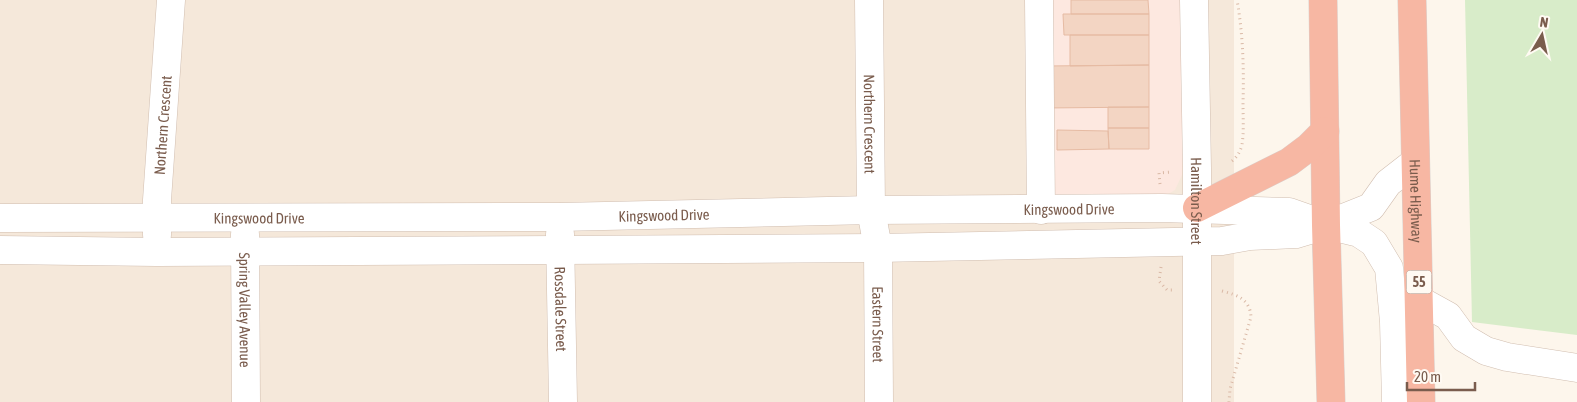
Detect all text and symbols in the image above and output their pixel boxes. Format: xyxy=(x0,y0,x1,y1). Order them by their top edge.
north arrow xyxy=(1517,10,1567,60)
text: N xyxy=(1539,14,1549,31)
street label: Northern Crescent xyxy=(861,74,879,174)
street label: Northern Crescent xyxy=(150,75,174,176)
street label: Hamilton Street xyxy=(1188,157,1206,245)
street label: Hume Highway xyxy=(1407,159,1426,243)
street label: Kingswood Drive xyxy=(1023,200,1115,217)
street label: Kingswood Drive xyxy=(618,205,710,224)
street label: Kingswood Drive xyxy=(213,209,305,226)
street label: Spring Valley Avenue xyxy=(237,252,254,368)
street label: Rossdale Street xyxy=(552,266,571,352)
road number: 55 xyxy=(1406,270,1432,294)
street label: Eastern Street xyxy=(870,286,887,363)
scale bar xyxy=(1407,360,1474,392)
text: 20 m xyxy=(1414,368,1441,385)

